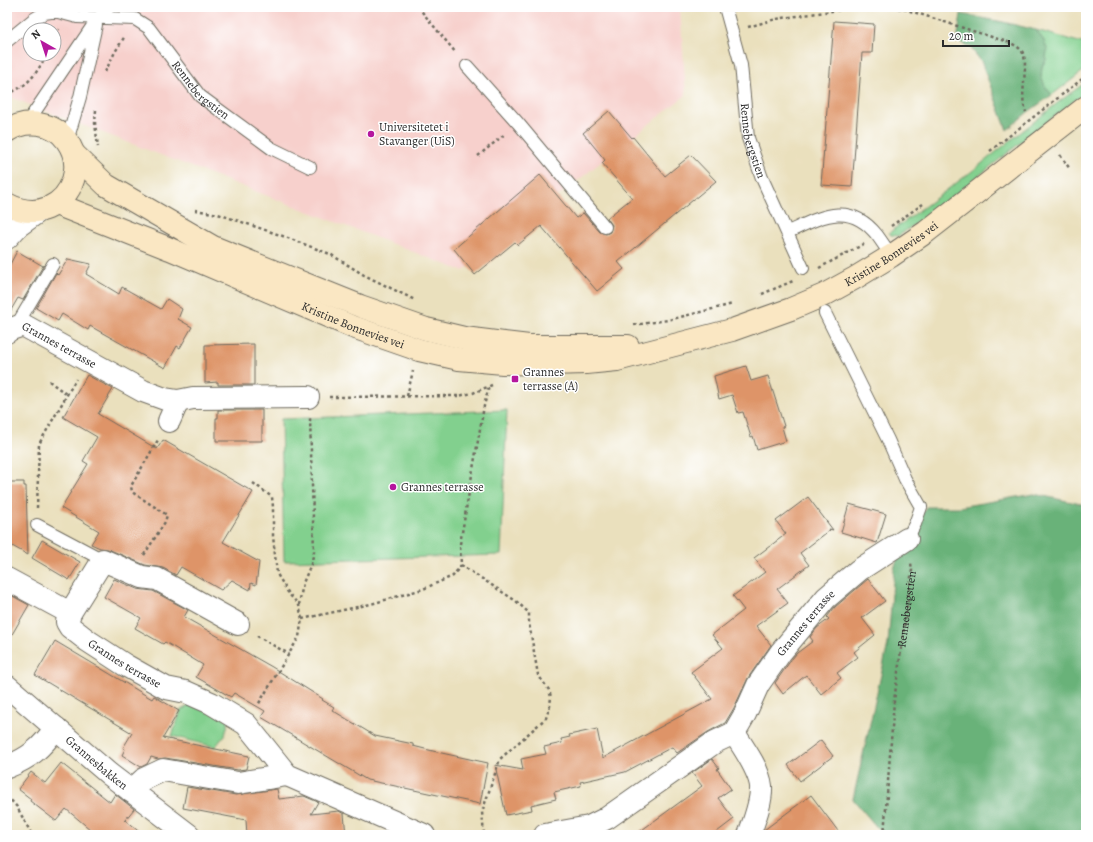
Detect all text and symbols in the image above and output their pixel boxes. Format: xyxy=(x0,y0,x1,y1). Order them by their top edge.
north arrow xyxy=(22,22,62,62)
scale bar xyxy=(943,22,1009,48)
text: N xyxy=(28,26,44,43)
text: 20 m xyxy=(949,28,973,44)
street label: Rennebergstien xyxy=(168,57,233,123)
street label: Rennebergstien xyxy=(737,102,770,181)
place label: Universitetet i Stavanger (UiS) xyxy=(379,119,455,149)
marker: Universitetet i Stavanger (UiS) xyxy=(366,129,376,139)
street label: Kristine Bonnevies vei xyxy=(842,217,942,290)
street label: Kristine Bonnevies vei xyxy=(299,298,407,352)
street label: Grannes terrasse xyxy=(19,318,99,372)
place label: Grannes terrasse (A) xyxy=(523,364,578,394)
marker: Grannes terrasse (A) xyxy=(510,374,520,384)
place label: Grannes terrasse xyxy=(401,479,484,495)
marker: Grannes terrasse xyxy=(388,482,398,492)
street label: Rennebergstien xyxy=(893,569,920,649)
street label: Grannes terrasse xyxy=(773,586,838,660)
street label: Grannes terrasse xyxy=(85,635,164,692)
street label: Grannesbakken xyxy=(62,732,131,794)

